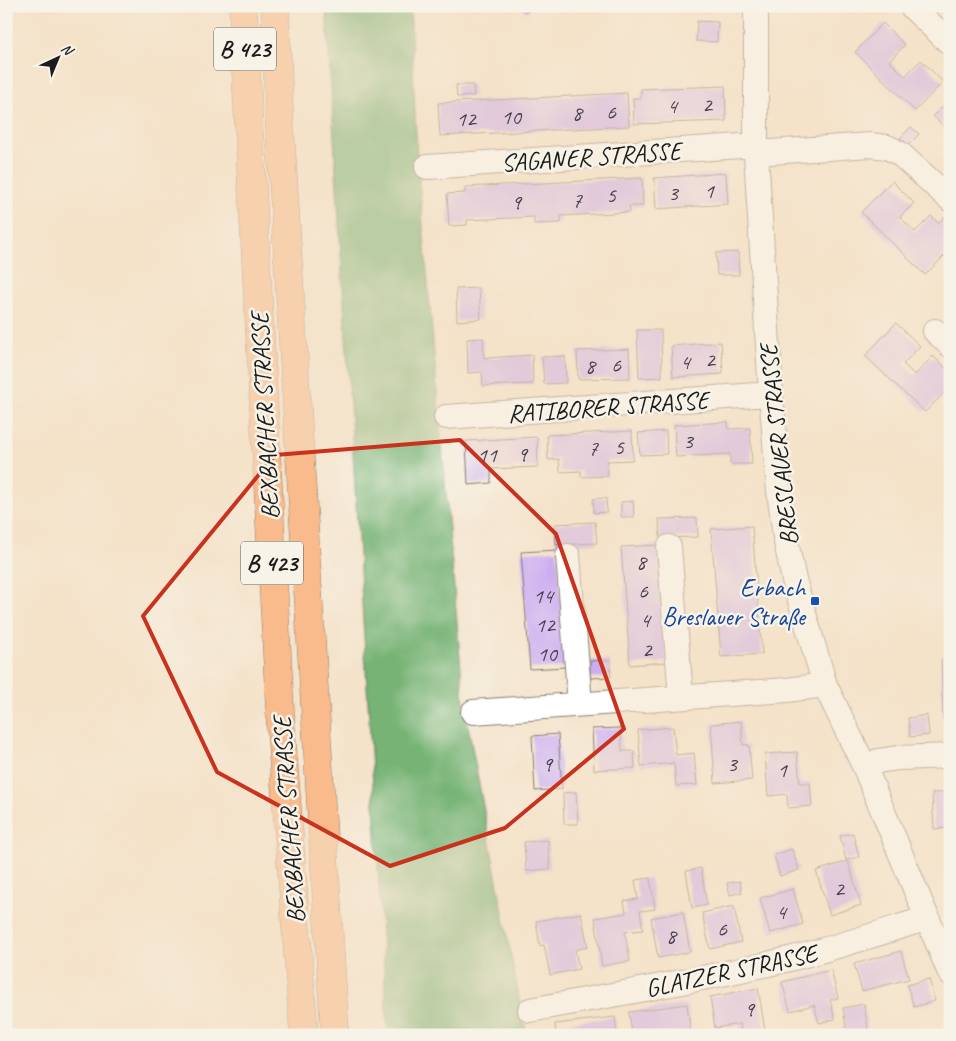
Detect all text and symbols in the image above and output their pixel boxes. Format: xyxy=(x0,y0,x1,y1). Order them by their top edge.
road number: B 423 xyxy=(214,28,276,70)
north arrow xyxy=(32,32,82,82)
text: N xyxy=(58,40,77,60)
house number: 2 xyxy=(702,91,714,119)
house number: 4 xyxy=(667,92,679,120)
house number: 6 xyxy=(606,98,617,126)
house number: 8 xyxy=(572,99,584,127)
house number: 10 xyxy=(501,103,523,131)
house number: 12 xyxy=(456,105,478,133)
street label: SAGANER STRASSE xyxy=(500,135,685,179)
house number: 1 xyxy=(704,177,715,205)
house number: 3 xyxy=(668,179,680,207)
house number: 5 xyxy=(606,181,617,209)
house number: 7 xyxy=(572,186,583,214)
house number: 9 xyxy=(511,188,523,216)
street label: BEXBACHER STRASSE xyxy=(243,308,286,520)
street label: BRESLAUER STRASSE xyxy=(752,340,805,547)
house number: 2 xyxy=(705,346,717,374)
house number: 4 xyxy=(680,348,692,376)
house number: 6 xyxy=(611,351,622,379)
house number: 8 xyxy=(585,352,597,380)
street label: RATIBORER STRASSE xyxy=(507,384,713,430)
house number: 3 xyxy=(683,427,695,455)
house number: 5 xyxy=(614,433,625,461)
house number: 7 xyxy=(588,434,599,462)
house number: 9 xyxy=(517,440,529,468)
house number: 11 xyxy=(477,441,498,469)
road number: B 423 xyxy=(241,542,303,584)
house number: 8 xyxy=(636,548,648,576)
place label: Erbach Breslauer Straße xyxy=(662,572,807,633)
house number: 6 xyxy=(638,577,649,605)
house number: 14 xyxy=(533,582,555,610)
marker: Erbach Breslauer Straße xyxy=(809,595,821,607)
house number: 4 xyxy=(640,606,652,634)
house number: 12 xyxy=(535,611,557,639)
house number: 2 xyxy=(642,636,654,664)
house number: 10 xyxy=(537,640,559,668)
street label: BEXBACHER STRASSE xyxy=(266,712,312,924)
house number: 9 xyxy=(542,750,554,778)
house number: 3 xyxy=(727,750,739,778)
house number: 1 xyxy=(777,756,788,784)
house number: 2 xyxy=(834,875,846,903)
house number: 4 xyxy=(776,898,788,926)
house number: 6 xyxy=(717,915,728,943)
house number: 8 xyxy=(666,922,678,950)
street label: GLATZER STRASSE xyxy=(643,937,823,1005)
house number: 9 xyxy=(744,995,756,1023)

